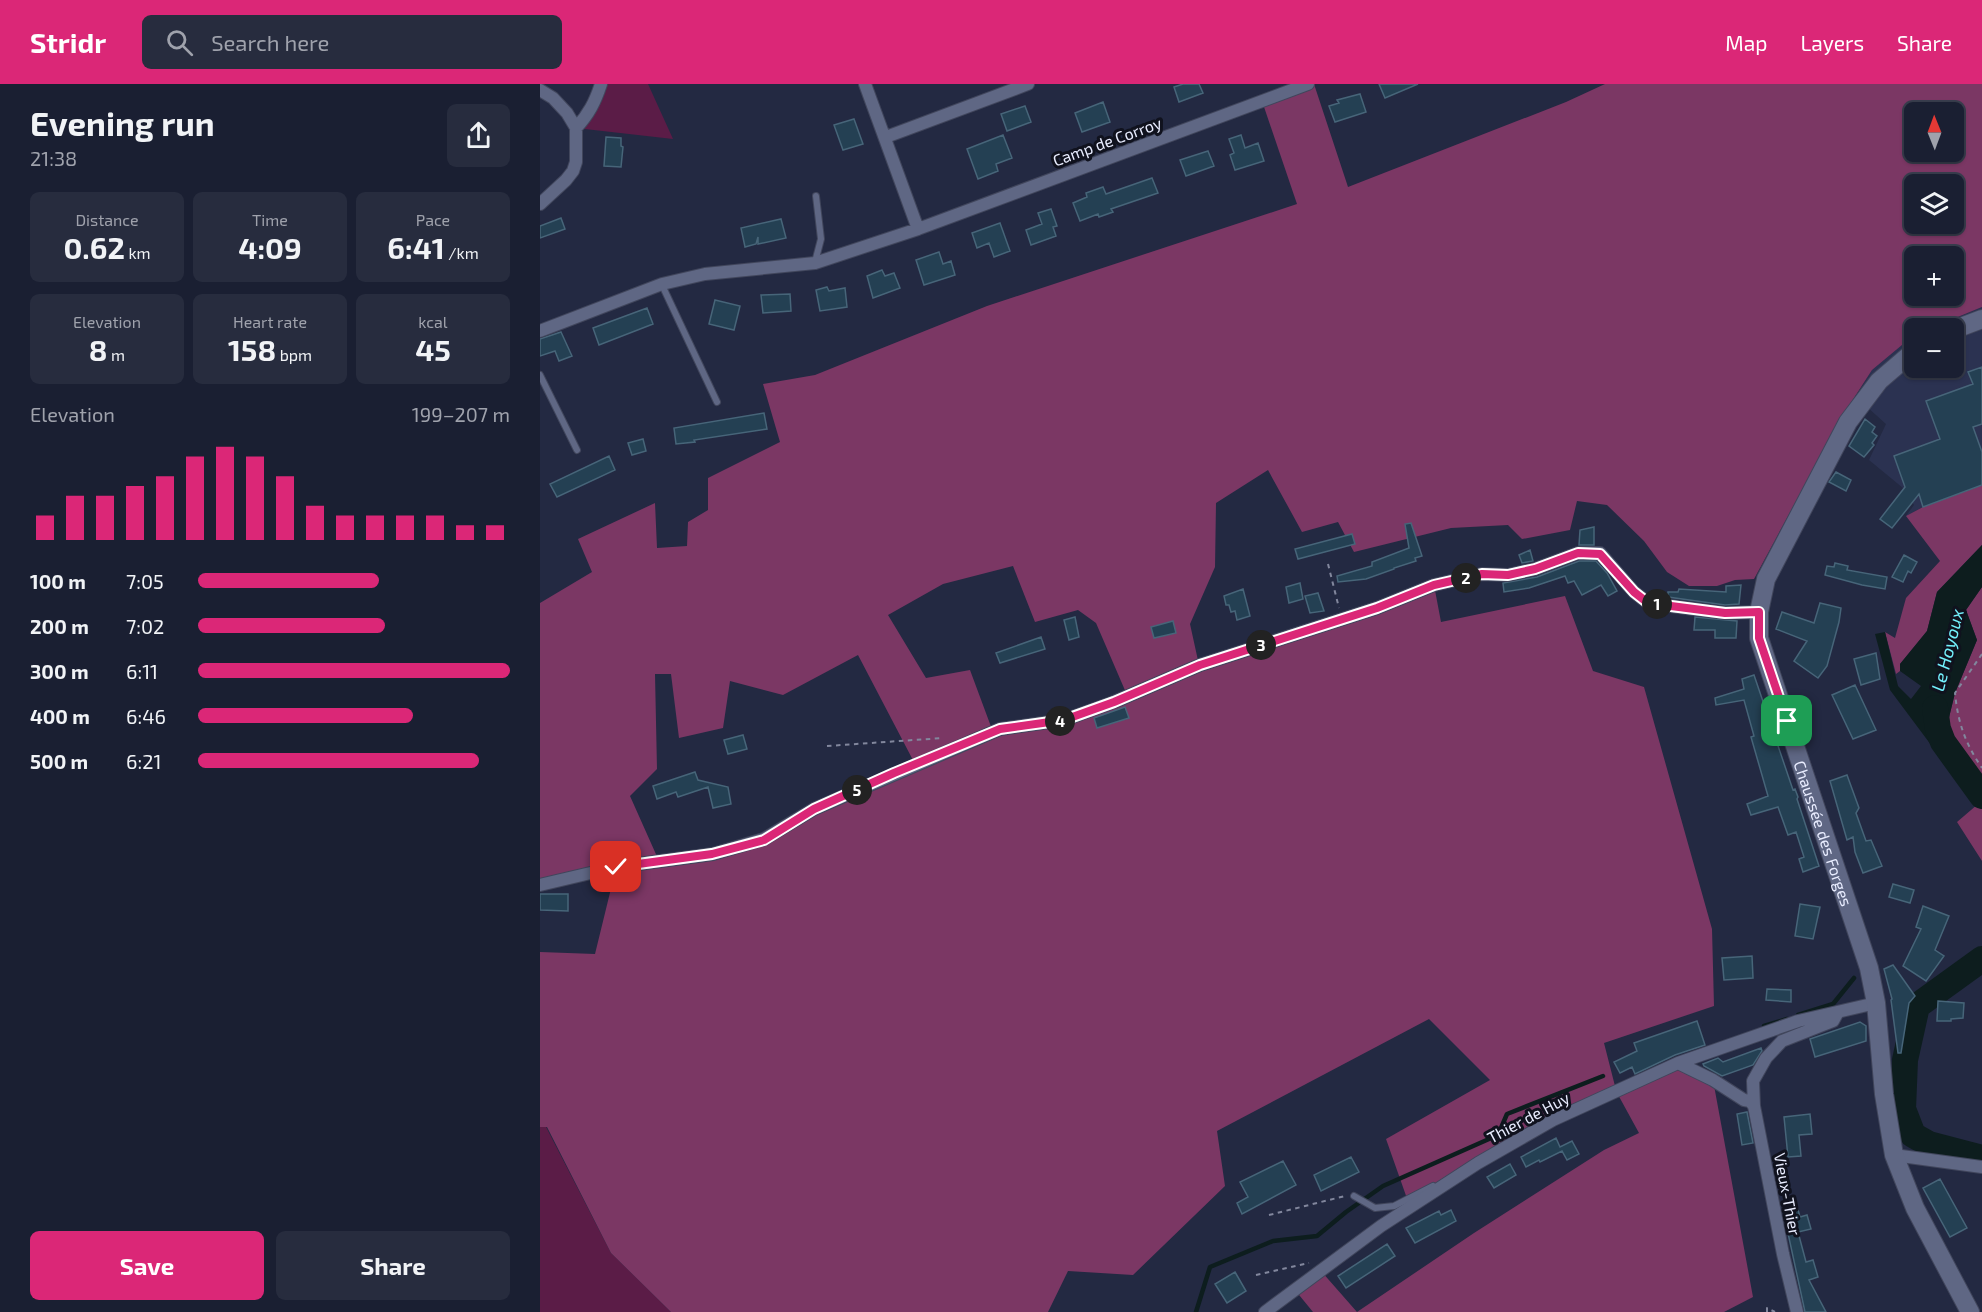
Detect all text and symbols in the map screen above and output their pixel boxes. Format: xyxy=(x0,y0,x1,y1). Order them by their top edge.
search box xyxy=(142,15,562,69)
text: Stridr xyxy=(30,25,106,59)
icon: search xyxy=(163,26,196,59)
text: Search here xyxy=(211,29,329,55)
text: Map xyxy=(1725,30,1767,55)
text: Layers xyxy=(1800,30,1864,55)
text: Share xyxy=(1897,30,1952,55)
north arrow xyxy=(1904,102,1964,162)
map controls xyxy=(1904,102,1964,378)
text: Evening run xyxy=(30,103,215,143)
button: share xyxy=(447,104,510,167)
street label: Camp de Corroy xyxy=(1050,112,1164,169)
text: 21:38 xyxy=(30,146,77,170)
button: layers xyxy=(1904,174,1964,234)
text: Distance xyxy=(75,210,139,229)
text: Time xyxy=(252,210,288,229)
text: Pace xyxy=(416,210,450,229)
text: 0.62 xyxy=(63,229,125,265)
text: 4:09 xyxy=(238,229,302,265)
text: 6:41 xyxy=(387,229,445,265)
text: km xyxy=(125,243,151,262)
text: /km xyxy=(445,243,479,262)
button: + xyxy=(1904,246,1964,306)
text: Elevation xyxy=(73,312,141,331)
text: Heart rate xyxy=(233,312,307,331)
text: kcal xyxy=(418,312,448,331)
button: − xyxy=(1904,318,1964,378)
text: 8 xyxy=(89,331,108,367)
text: 158 xyxy=(228,331,276,367)
text: 45 xyxy=(415,331,451,367)
text: m xyxy=(108,345,125,364)
text: bpm xyxy=(276,345,312,364)
text: Elevation xyxy=(30,402,115,426)
text: 199–207 m xyxy=(412,402,510,426)
pin: 2 xyxy=(1451,563,1481,593)
text: 2 xyxy=(1461,568,1471,587)
text: 100 m xyxy=(30,569,86,593)
text: 7:05 xyxy=(126,569,164,593)
pin: 1 xyxy=(1642,589,1672,619)
text: 1 xyxy=(1654,594,1660,613)
water label: Le Hoyoux xyxy=(1926,606,1968,694)
text: 200 m xyxy=(30,614,89,638)
text: 7:02 xyxy=(126,614,164,638)
pin: 3 xyxy=(1246,630,1276,660)
text: 3 xyxy=(1256,635,1266,654)
text: 300 m xyxy=(30,659,89,683)
text: 6:11 xyxy=(126,659,158,683)
pin xyxy=(1761,695,1812,746)
text: 400 m xyxy=(30,704,90,728)
text: 6:46 xyxy=(126,704,166,728)
icon: arrive xyxy=(1770,704,1803,737)
pin: 4 xyxy=(1045,706,1075,736)
text: 4 xyxy=(1055,711,1065,730)
text: 500 m xyxy=(30,749,88,773)
text: 6:21 xyxy=(126,749,161,773)
street label: Chaussée des Forges xyxy=(1791,758,1857,908)
pin: 5 xyxy=(842,775,872,805)
text: 5 xyxy=(853,780,861,799)
pin xyxy=(590,841,641,892)
icon: check xyxy=(599,850,632,883)
street label: Thier de Huy xyxy=(1484,1087,1573,1147)
street label: Vieux-Thier xyxy=(1771,1151,1805,1237)
button: Save xyxy=(30,1231,264,1300)
button: Share xyxy=(276,1231,510,1300)

